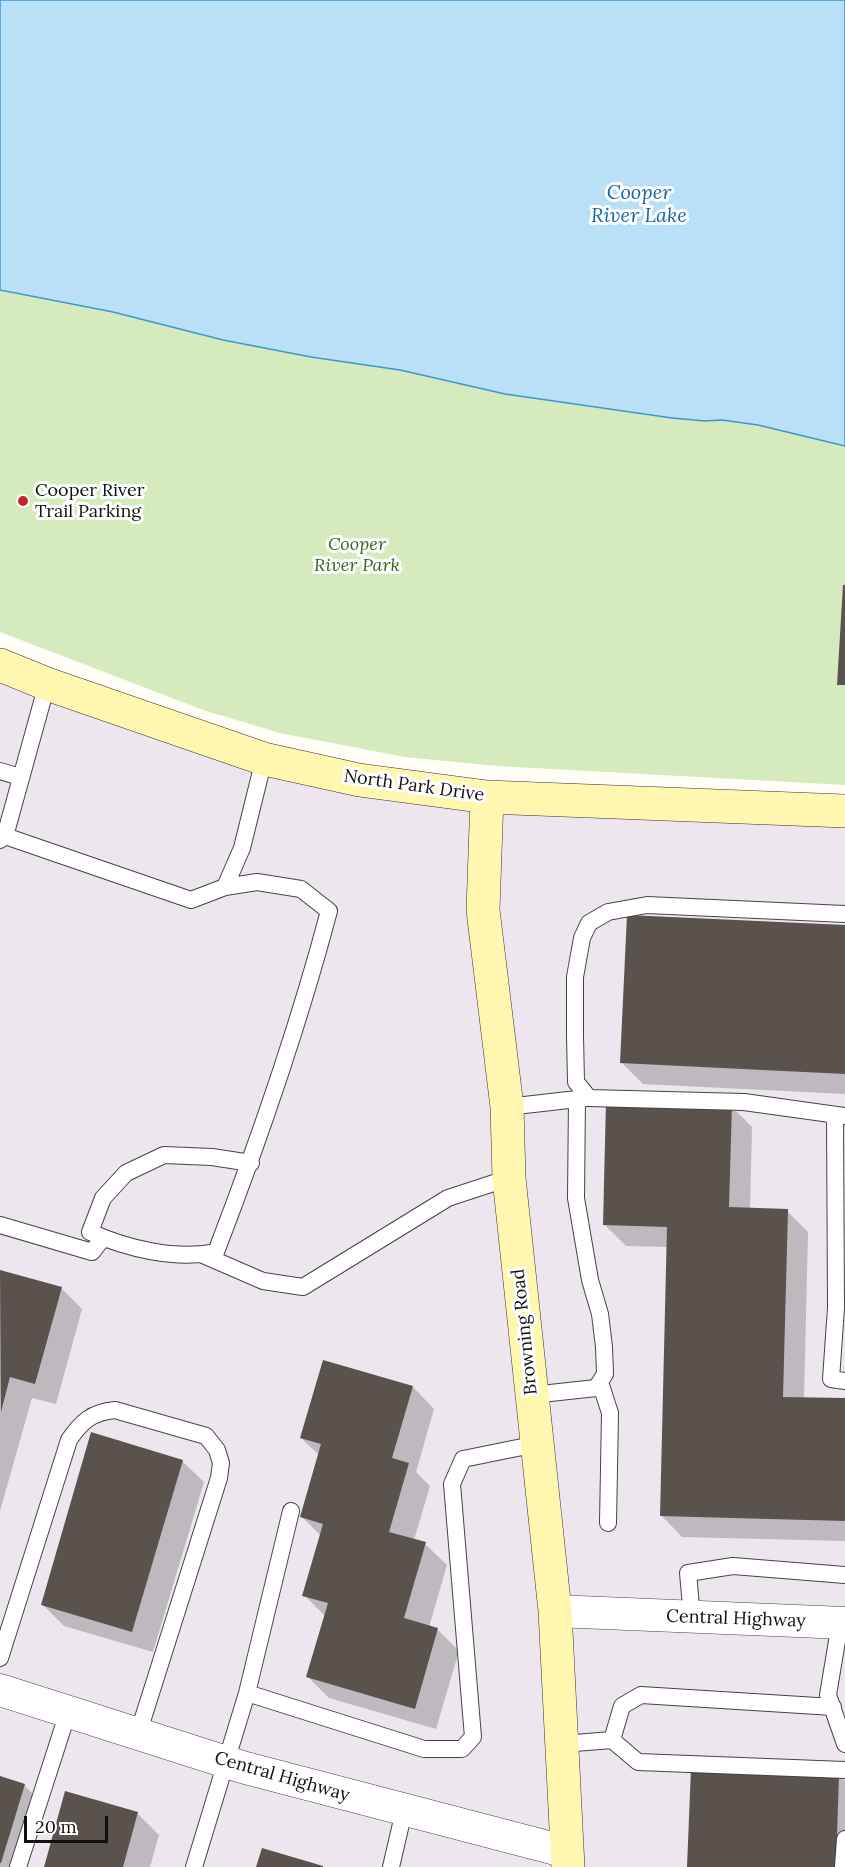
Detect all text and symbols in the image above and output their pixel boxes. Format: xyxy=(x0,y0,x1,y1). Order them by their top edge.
water label: Cooper River Lake xyxy=(591,181,687,228)
place label: Cooper River Trail Parking xyxy=(35,480,145,522)
marker: Cooper River Trail Parking xyxy=(16,494,30,508)
park label: Cooper River Park xyxy=(314,534,400,576)
street label: North Park Drive xyxy=(342,765,486,807)
street label: Browning Road xyxy=(508,1268,542,1396)
street label: Central Highway xyxy=(666,1606,806,1632)
street label: Central Highway xyxy=(212,1747,352,1807)
scale bar xyxy=(27,1804,111,1842)
text: 20 m xyxy=(35,1815,77,1838)

